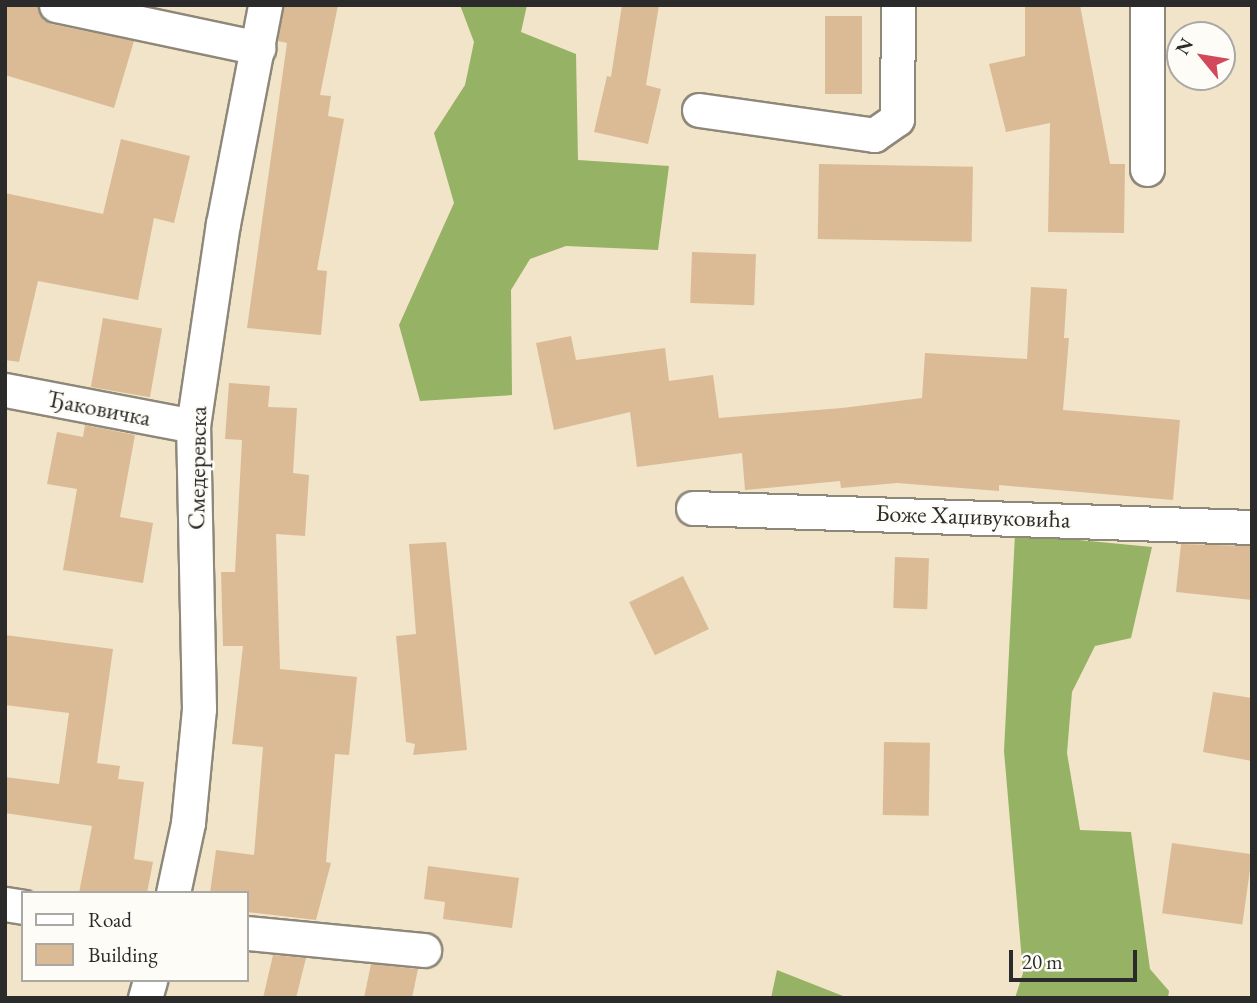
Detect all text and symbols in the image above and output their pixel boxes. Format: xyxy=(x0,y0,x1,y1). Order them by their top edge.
north arrow xyxy=(1166,21,1236,91)
text: N xyxy=(1169,33,1199,59)
street label: Ђаковичка xyxy=(45,384,153,432)
street label: Смедеревска xyxy=(182,406,212,530)
street label: Боже Хаџивуковића xyxy=(875,498,1071,534)
legend xyxy=(21,891,248,982)
text: Road xyxy=(88,906,132,933)
scale bar xyxy=(1012,936,1140,980)
text: Building xyxy=(88,941,158,968)
text: 20 m xyxy=(1022,948,1063,975)

